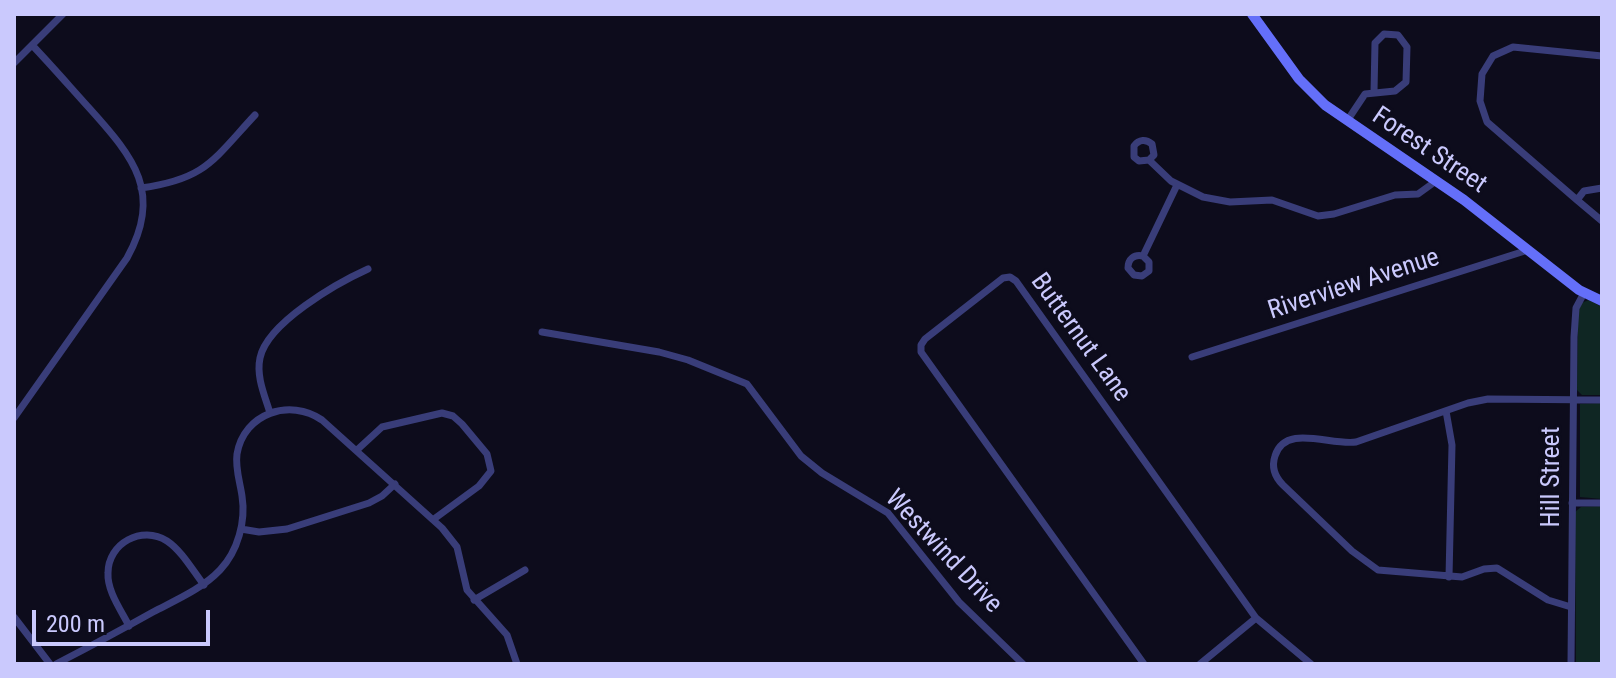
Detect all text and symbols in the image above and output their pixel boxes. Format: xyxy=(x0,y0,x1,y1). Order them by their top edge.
street label: Forest Street xyxy=(1366,101,1492,201)
street label: Riverview Avenue xyxy=(1265,243,1443,327)
street label: Butternut Lane xyxy=(1023,268,1137,408)
street label: Hill Street xyxy=(1536,427,1568,527)
street label: Westwind Drive xyxy=(878,484,1008,620)
scale bar xyxy=(36,594,214,644)
text: 200 m xyxy=(46,610,105,638)

